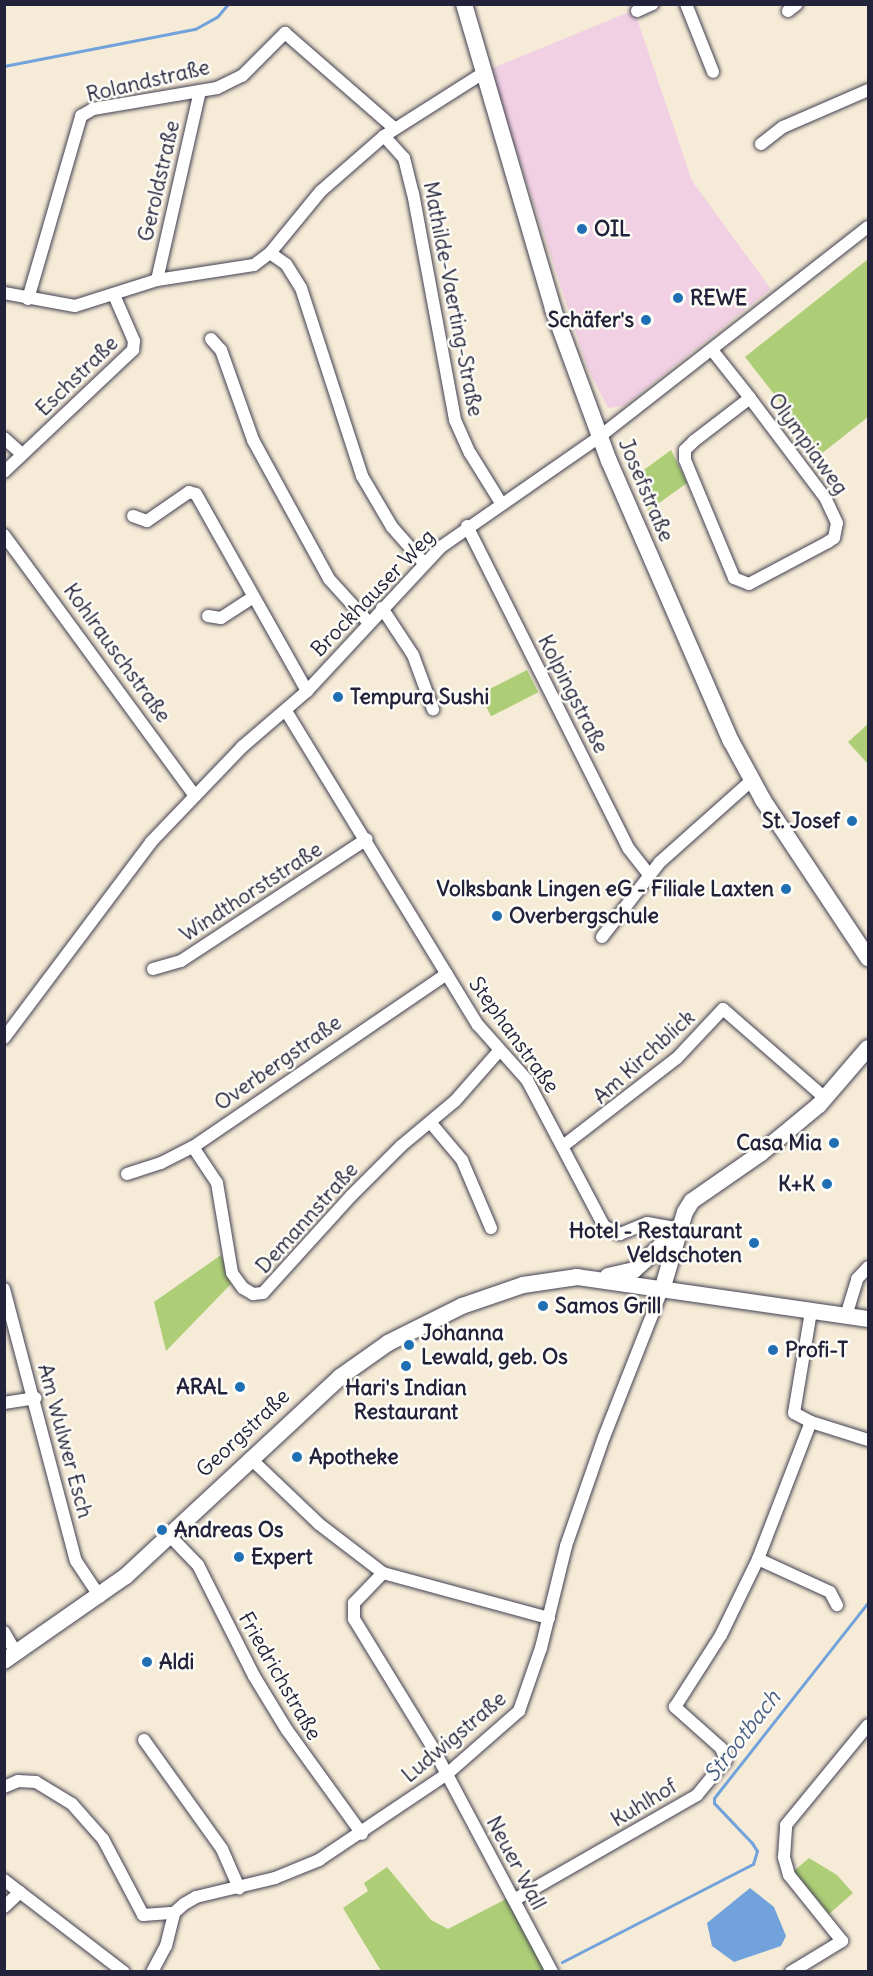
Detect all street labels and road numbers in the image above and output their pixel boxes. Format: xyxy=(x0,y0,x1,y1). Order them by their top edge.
street label: Rolandstraße xyxy=(84,55,212,107)
street label: Geroldstraße xyxy=(133,118,185,244)
street label: Mathilde-Vaerting-Straße xyxy=(418,179,488,419)
street label: Eschstraße xyxy=(31,331,123,421)
street label: Olympiaweg xyxy=(763,388,853,500)
street label: Josefstraße xyxy=(613,435,679,545)
street label: Brockhauser Weg xyxy=(306,524,440,662)
street label: Kohlrauschstraße xyxy=(58,578,176,728)
street label: Kolpingstraße xyxy=(532,631,614,757)
street label: Windthorststraße xyxy=(175,837,327,947)
street label: Stephanstraße xyxy=(463,972,565,1098)
street label: Am Kirchblick xyxy=(588,1005,700,1109)
street label: Overbergstraße xyxy=(210,1010,346,1116)
street label: Demannstraße xyxy=(251,1157,363,1279)
street label: Am Wulwer Esch xyxy=(32,1361,98,1521)
street label: Georgstraße xyxy=(191,1384,295,1482)
street label: Friedrichstraße xyxy=(233,1607,327,1745)
street label: Ludwigstraße xyxy=(397,1686,511,1788)
street label: Kuhlhof xyxy=(606,1774,682,1832)
street label: Neuer Wall xyxy=(481,1812,551,1914)

